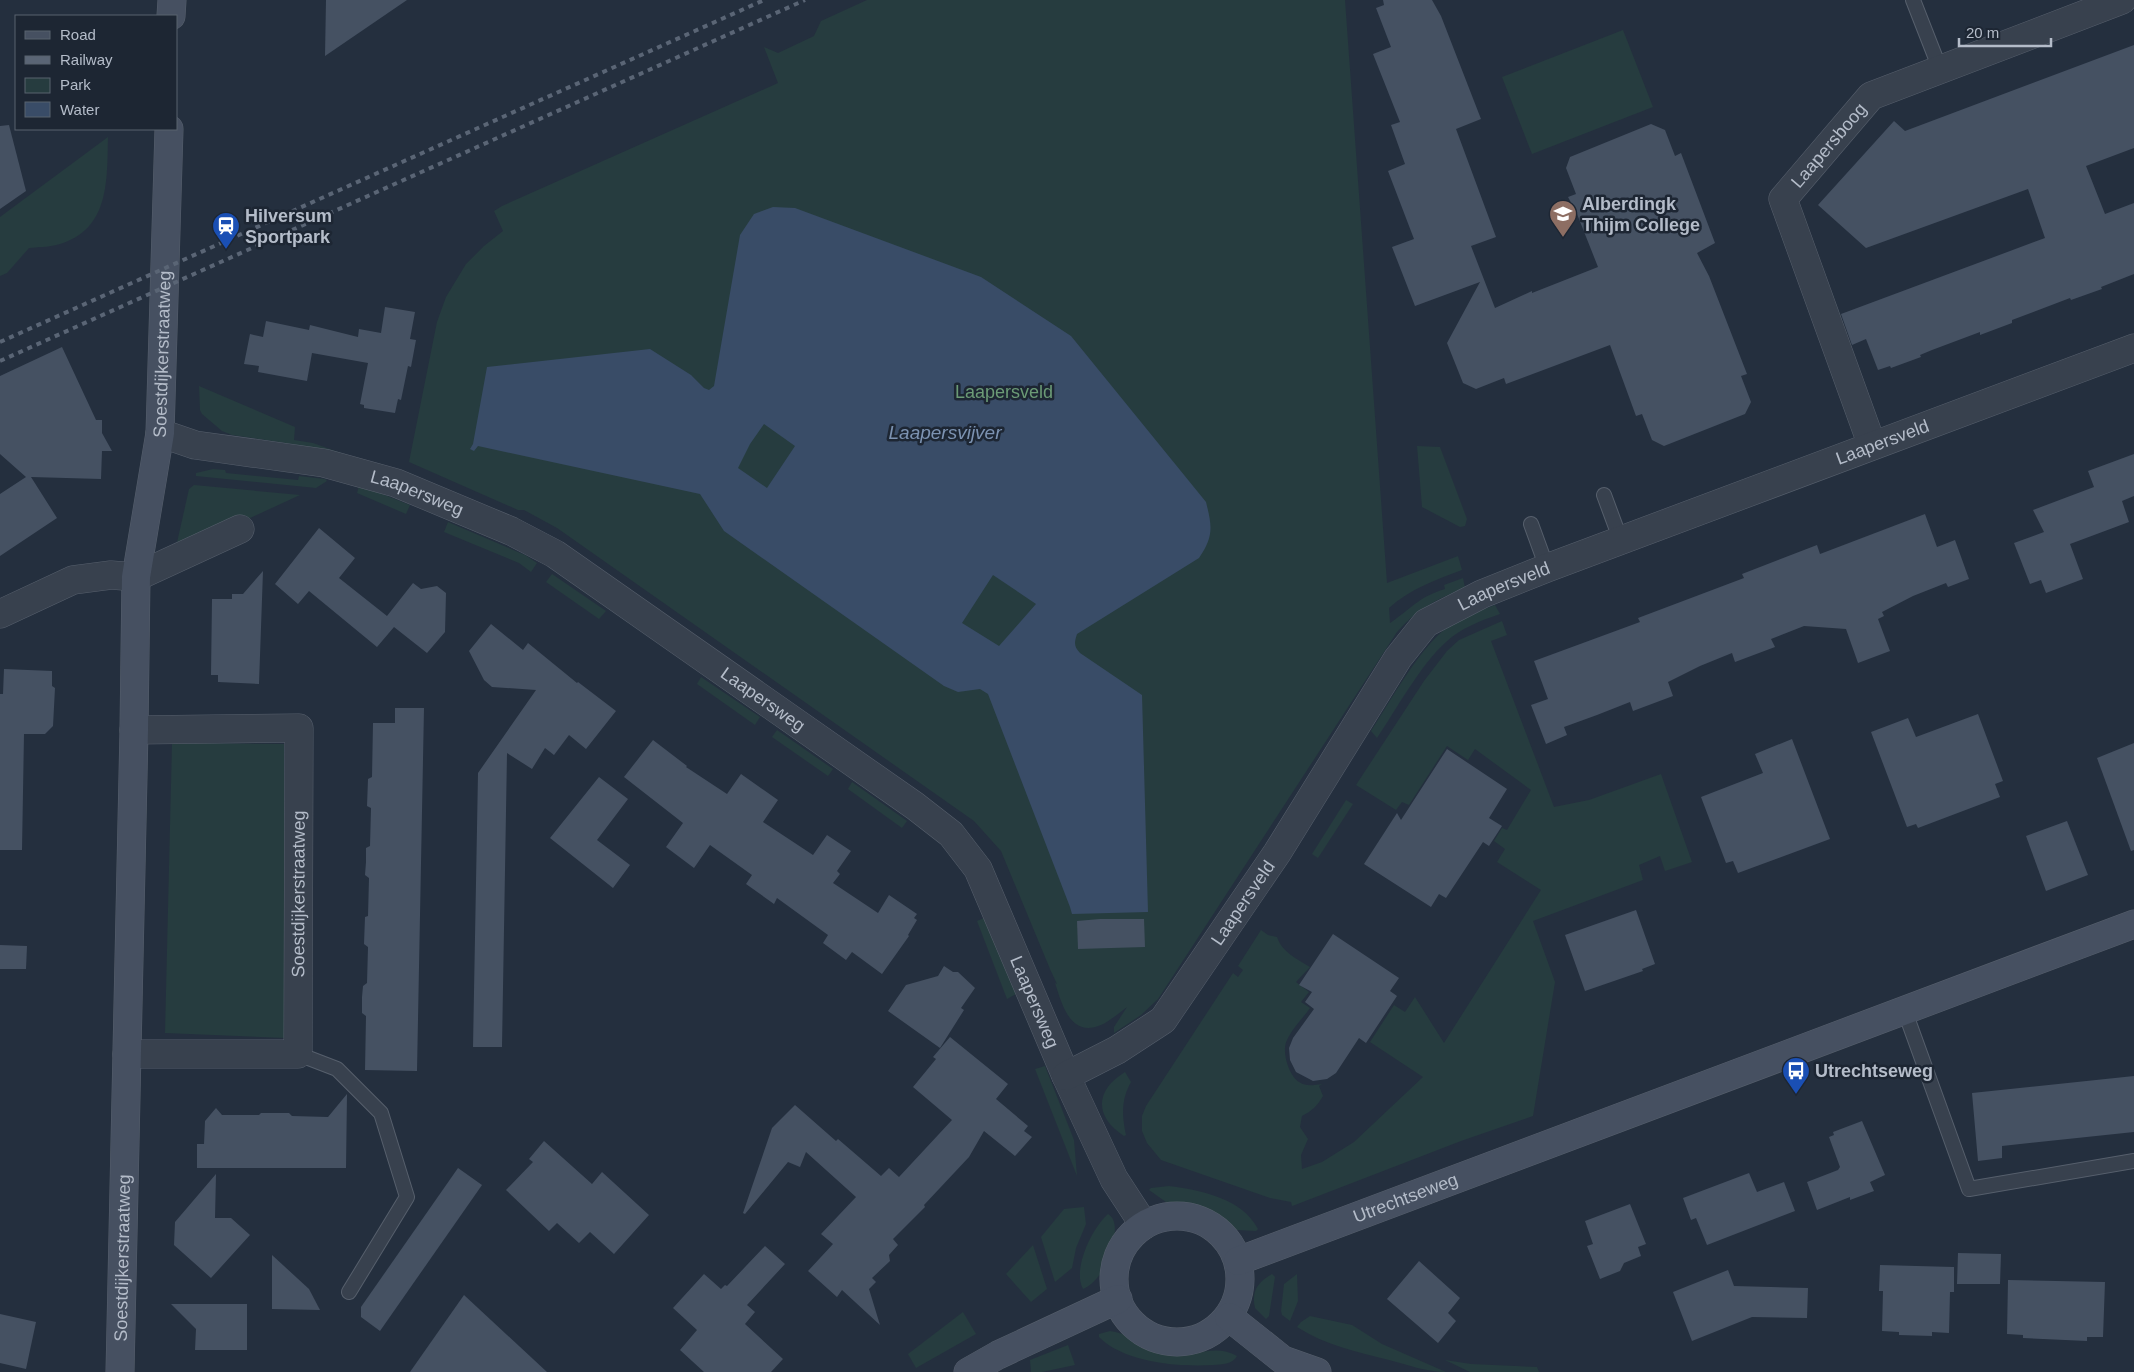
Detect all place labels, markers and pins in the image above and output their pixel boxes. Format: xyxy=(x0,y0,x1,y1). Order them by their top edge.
place label: Alberdingk Thijm College xyxy=(1582,194,1700,235)
school or university icon: Alberdingk Thijm College xyxy=(1548,199,1578,238)
place label: Hilversum Sportpark xyxy=(245,206,332,247)
station icon: Hilversum Sportpark xyxy=(211,211,241,250)
bus stop icon: Utrechtseweg xyxy=(1781,1056,1811,1095)
place label: Utrechtseweg xyxy=(1815,1061,1933,1081)

